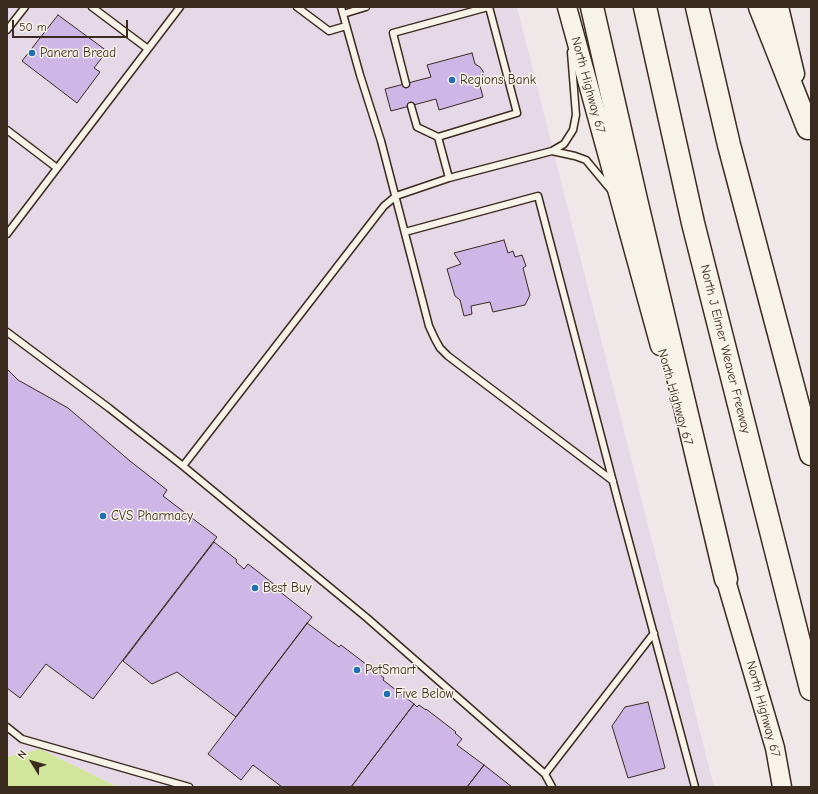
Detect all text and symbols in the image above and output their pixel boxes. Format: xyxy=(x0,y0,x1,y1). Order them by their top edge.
scale bar xyxy=(14,12,130,38)
text: 50 m xyxy=(19,20,47,34)
street label: North Highway 67 xyxy=(568,35,608,135)
place label: Panera Bread xyxy=(40,45,116,61)
marker: Panera Bread xyxy=(27,48,37,58)
place label: Regions Bank xyxy=(460,72,536,88)
marker: Regions Bank xyxy=(447,75,457,85)
street label: North J Elmer Weaver Freeway xyxy=(696,263,754,435)
street label: North Highway 67 xyxy=(654,347,696,447)
place label: CVS Pharmacy xyxy=(111,508,193,524)
marker: CVS Pharmacy xyxy=(98,511,108,521)
place label: Best Buy xyxy=(263,580,312,596)
marker: Best Buy xyxy=(250,583,260,593)
street label: North Highway 67 xyxy=(743,659,783,759)
place label: PetSmart xyxy=(365,662,415,678)
marker: PetSmart xyxy=(352,665,362,675)
place label: Five Below xyxy=(395,686,453,702)
marker: Five Below xyxy=(382,689,392,699)
north arrow xyxy=(12,742,52,782)
text: N xyxy=(15,748,29,761)

